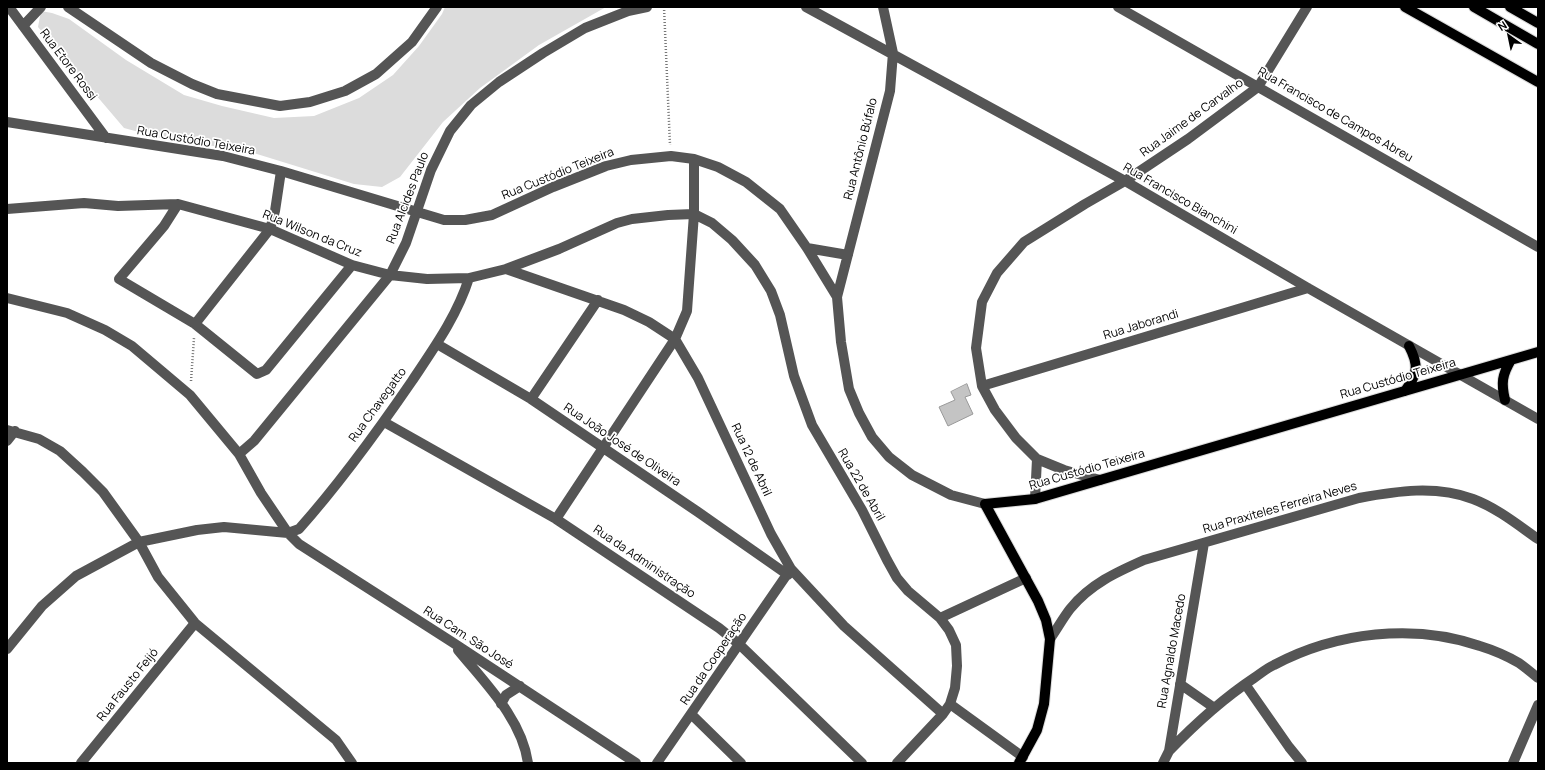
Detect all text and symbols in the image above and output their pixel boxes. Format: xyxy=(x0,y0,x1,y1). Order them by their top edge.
north arrow xyxy=(1489,16,1529,56)
text: N xyxy=(1495,17,1510,34)
street label: Rua Etore Rossi xyxy=(36,26,100,104)
street label: Rua Francisco de Campos Abreu xyxy=(1255,65,1415,165)
street label: Rua Jaime de Carvalho xyxy=(1138,76,1246,160)
street label: Rua Antônio Búfalo xyxy=(841,96,881,202)
street label: Rua Custódio Teixeira xyxy=(136,124,256,158)
street label: Rua Custódio Teixeira xyxy=(500,145,616,203)
street label: Rua Alcides Paulo xyxy=(384,150,432,246)
street label: Rua Francisco Bianchini xyxy=(1120,160,1240,238)
street label: Rua Wilson da Cruz xyxy=(260,207,364,261)
street label: Rua Jaborandi xyxy=(1102,307,1180,343)
street label: Rua Custódio Teixeira xyxy=(1339,356,1457,402)
street label: Rua Chavegatto xyxy=(346,365,410,445)
street label: Rua João José de Oliveira xyxy=(561,400,683,490)
street label: Rua 12 de Abril xyxy=(728,421,774,499)
street label: Rua 22 de Abril xyxy=(835,446,887,524)
street label: Rua Custódio Teixeira xyxy=(1028,447,1146,493)
street label: Rua Praxiteles Ferreira Neves xyxy=(1201,479,1359,537)
street label: Rua da Administração xyxy=(590,523,698,601)
street label: Rua Agnaldo Macedo xyxy=(1155,593,1189,709)
street label: Rua Cam. São José xyxy=(420,604,516,672)
street label: Rua da Cooperação xyxy=(678,610,750,708)
street label: Rua Fausto Feijó xyxy=(94,646,162,724)

